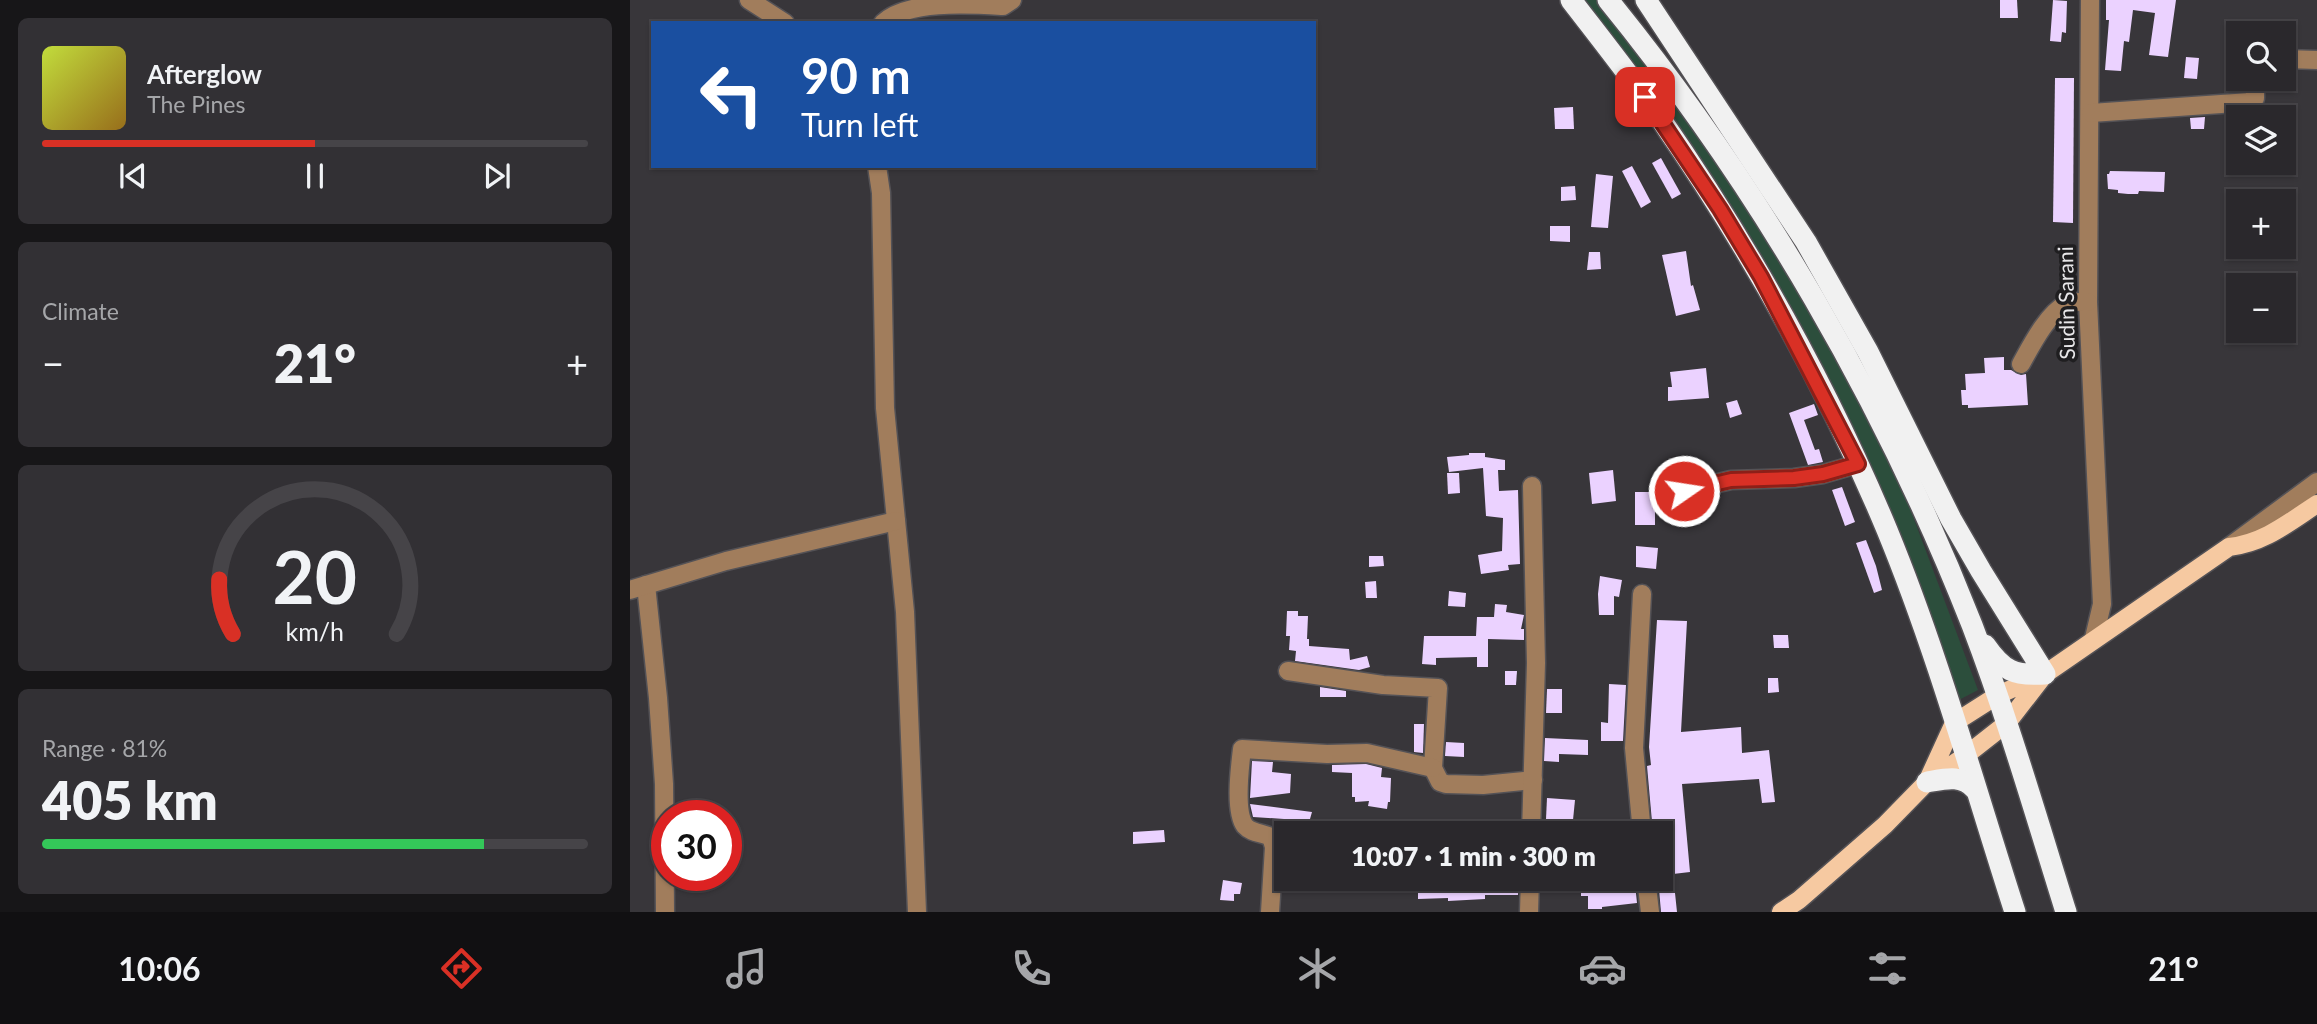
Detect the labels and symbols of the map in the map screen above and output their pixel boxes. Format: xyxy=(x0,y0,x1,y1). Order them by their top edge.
pin xyxy=(1615,67,1675,127)
street label: Sudin Sarani xyxy=(2052,246,2079,360)
position arrow xyxy=(1647,454,1721,528)
speed limit sign: 30 xyxy=(651,800,742,891)

